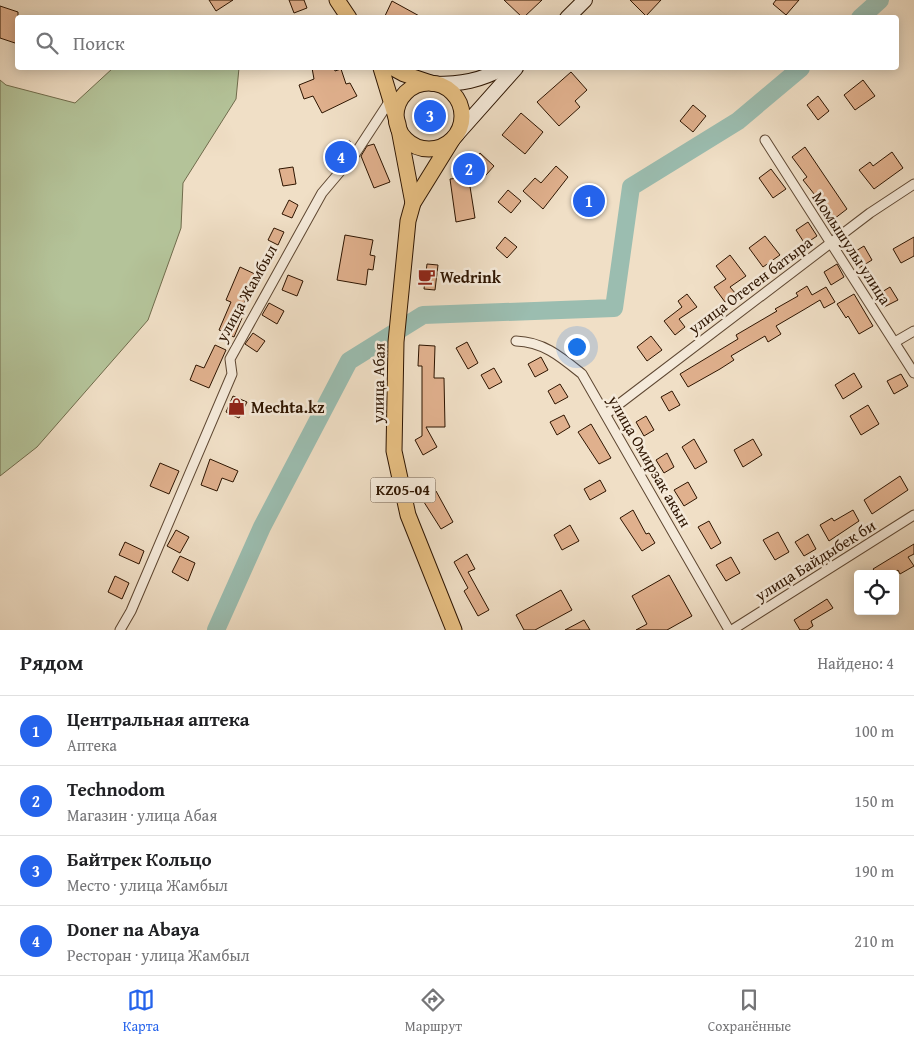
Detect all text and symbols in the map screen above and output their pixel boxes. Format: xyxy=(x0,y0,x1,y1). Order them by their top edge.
search box xyxy=(15,15,899,70)
icon: search xyxy=(33,29,61,57)
text: Поиск xyxy=(73,29,125,57)
pin: 3 xyxy=(414,97,446,135)
pin: 4 xyxy=(325,138,357,176)
pin: 2 xyxy=(453,150,485,188)
pin: 1 xyxy=(573,182,605,220)
street label: Момышулы улица xyxy=(806,187,898,310)
street label: улица Отеген батыра xyxy=(682,230,817,340)
street label: улица Жамбыл xyxy=(209,240,283,347)
place label: Wedrink xyxy=(440,265,502,289)
cafe icon: Wedrink xyxy=(416,267,436,287)
your location xyxy=(564,334,590,360)
street label: улица Абая xyxy=(365,343,391,424)
street label: улица Омирзак акын xyxy=(602,390,698,531)
place label: Mechta.kz xyxy=(251,395,325,419)
shop icon: Mechta.kz xyxy=(227,397,247,417)
road number: KZ05-04 xyxy=(370,478,436,502)
street label: улица Байдыбек би xyxy=(749,513,880,607)
map controls xyxy=(854,570,899,615)
button: locate xyxy=(854,570,899,615)
text: Рядом xyxy=(20,647,83,678)
text: Найдено: 4 xyxy=(817,651,894,675)
text: Центральная аптека xyxy=(67,705,250,733)
text: 1 xyxy=(32,719,40,743)
text: 100 m xyxy=(854,719,894,743)
text: Аптека xyxy=(67,733,117,757)
text: Technodom xyxy=(67,775,165,803)
text: 2 xyxy=(32,789,40,813)
text: 150 m xyxy=(854,789,894,813)
text: Магазин · улица Абая xyxy=(67,803,217,827)
text: Байтрек Кольцо xyxy=(67,845,212,873)
text: 3 xyxy=(32,859,40,883)
text: 190 m xyxy=(854,859,894,883)
text: Место · улица Жамбыл xyxy=(67,873,228,897)
text: Doner na Abaya xyxy=(67,915,200,943)
text: 4 xyxy=(32,929,40,953)
text: 210 m xyxy=(854,929,894,953)
text: Ресторан · улица Жамбыл xyxy=(67,943,250,967)
tab: Карта xyxy=(123,986,159,1036)
tab: Маршрут xyxy=(405,986,462,1036)
tab: Сохранённые xyxy=(708,986,791,1036)

